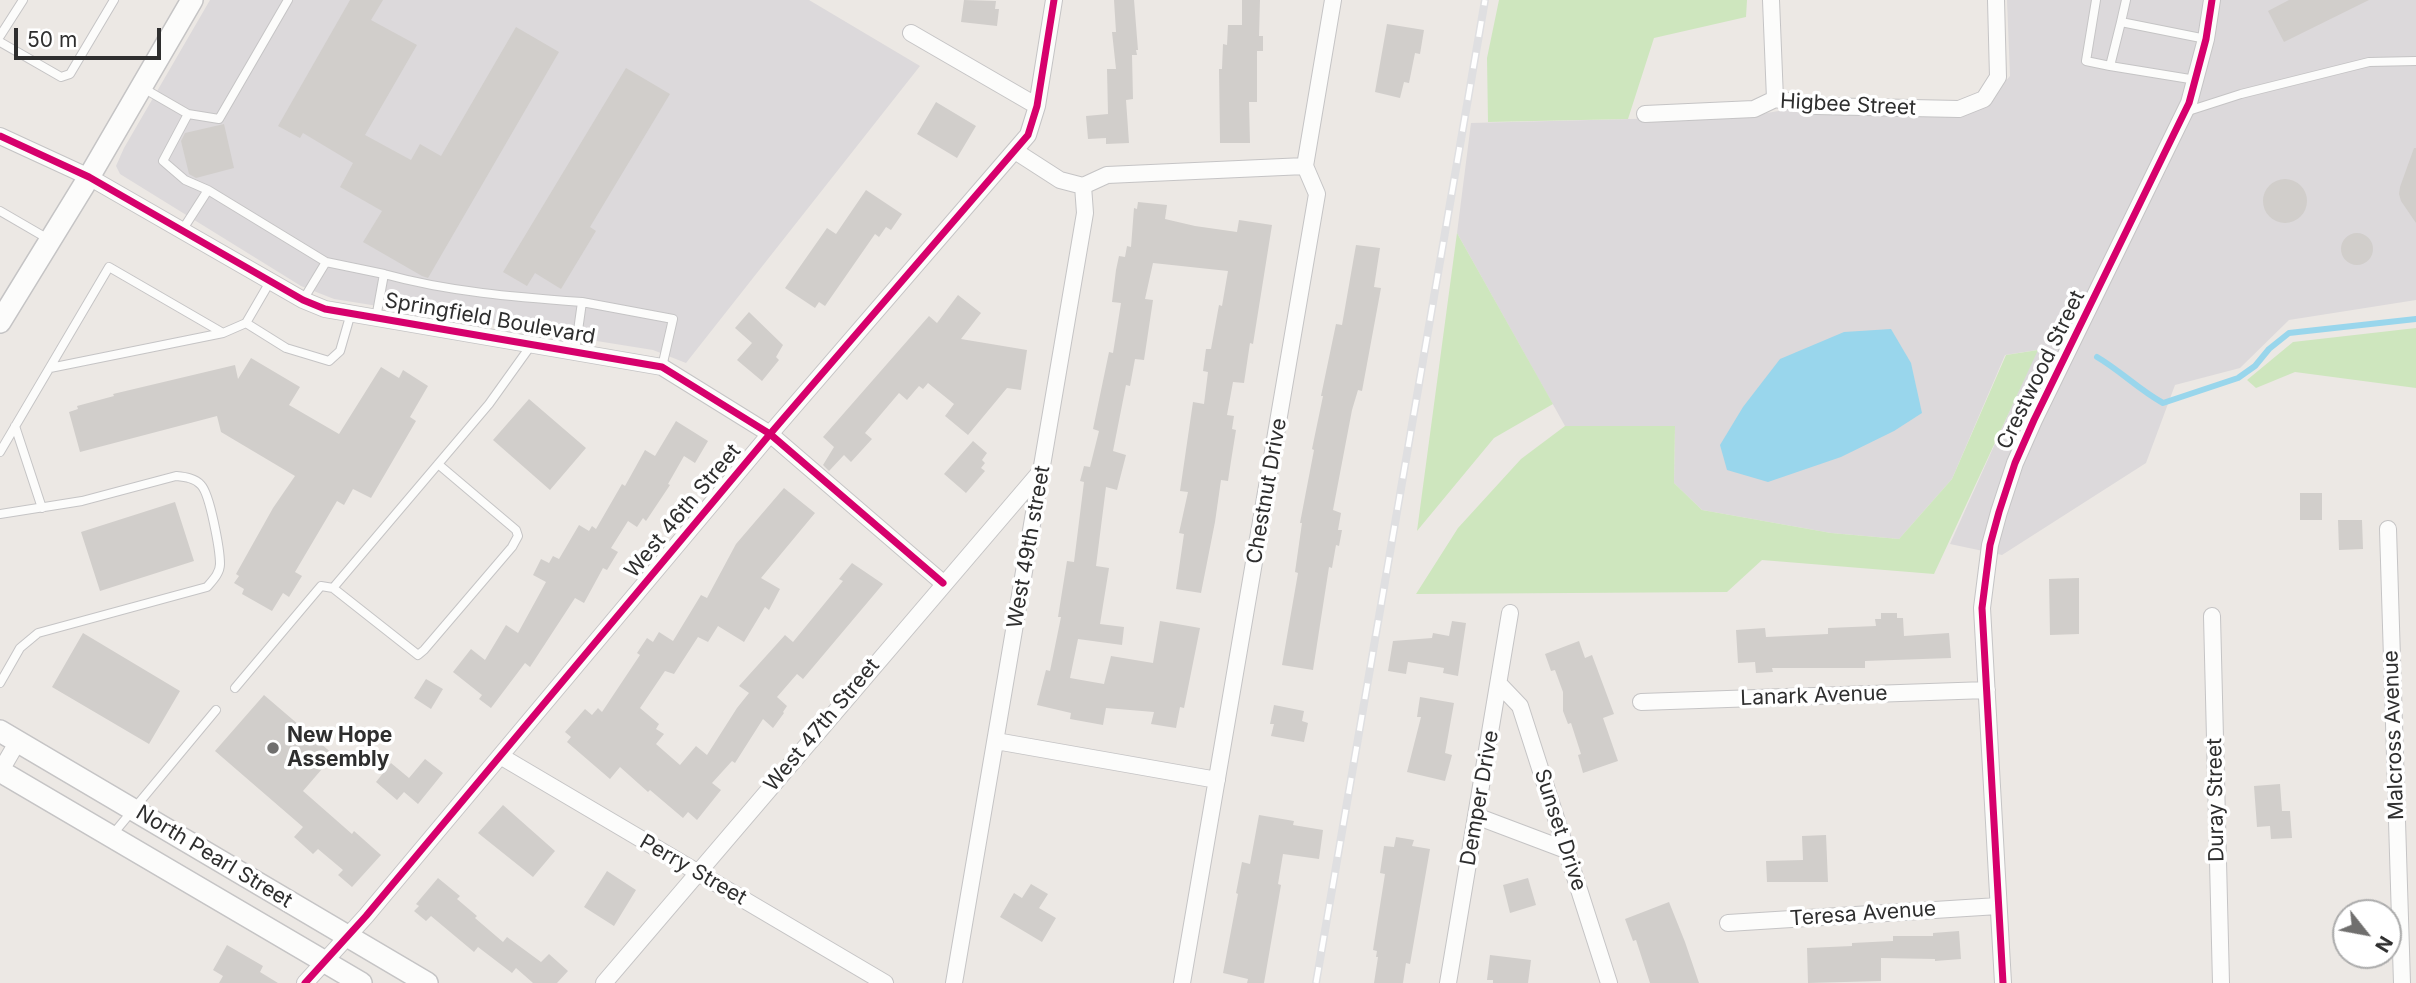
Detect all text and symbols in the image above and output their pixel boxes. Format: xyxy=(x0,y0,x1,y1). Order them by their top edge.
scale bar xyxy=(18,14,164,58)
text: 50 m xyxy=(27,27,77,52)
street label: Higbee Street xyxy=(1779,89,1917,121)
street label: Crestwood Street xyxy=(1992,287,2090,453)
street label: Springfield Boulevard xyxy=(383,288,597,350)
street label: Chestnut Drive xyxy=(1242,416,1292,566)
street label: West 46th Street xyxy=(620,439,746,583)
street label: West 49th street xyxy=(1002,464,1056,630)
street label: Malcross Avenue xyxy=(2378,650,2410,820)
street label: West 47th Street xyxy=(759,653,885,797)
street label: Lanark Avenue xyxy=(1740,681,1888,711)
place label: New Hope Assembly xyxy=(287,723,392,773)
street label: Demper Drive xyxy=(1456,728,1504,868)
street label: Duray Street xyxy=(2202,738,2230,862)
marker: New Hope Assembly xyxy=(265,740,281,756)
street label: Sunset Drive xyxy=(1528,766,1592,894)
street label: North Pearl Street xyxy=(131,800,297,914)
street label: Perry Street xyxy=(635,829,751,911)
street label: Teresa Avenue xyxy=(1789,896,1937,932)
north arrow xyxy=(2332,899,2402,969)
text: N xyxy=(2370,932,2397,956)

